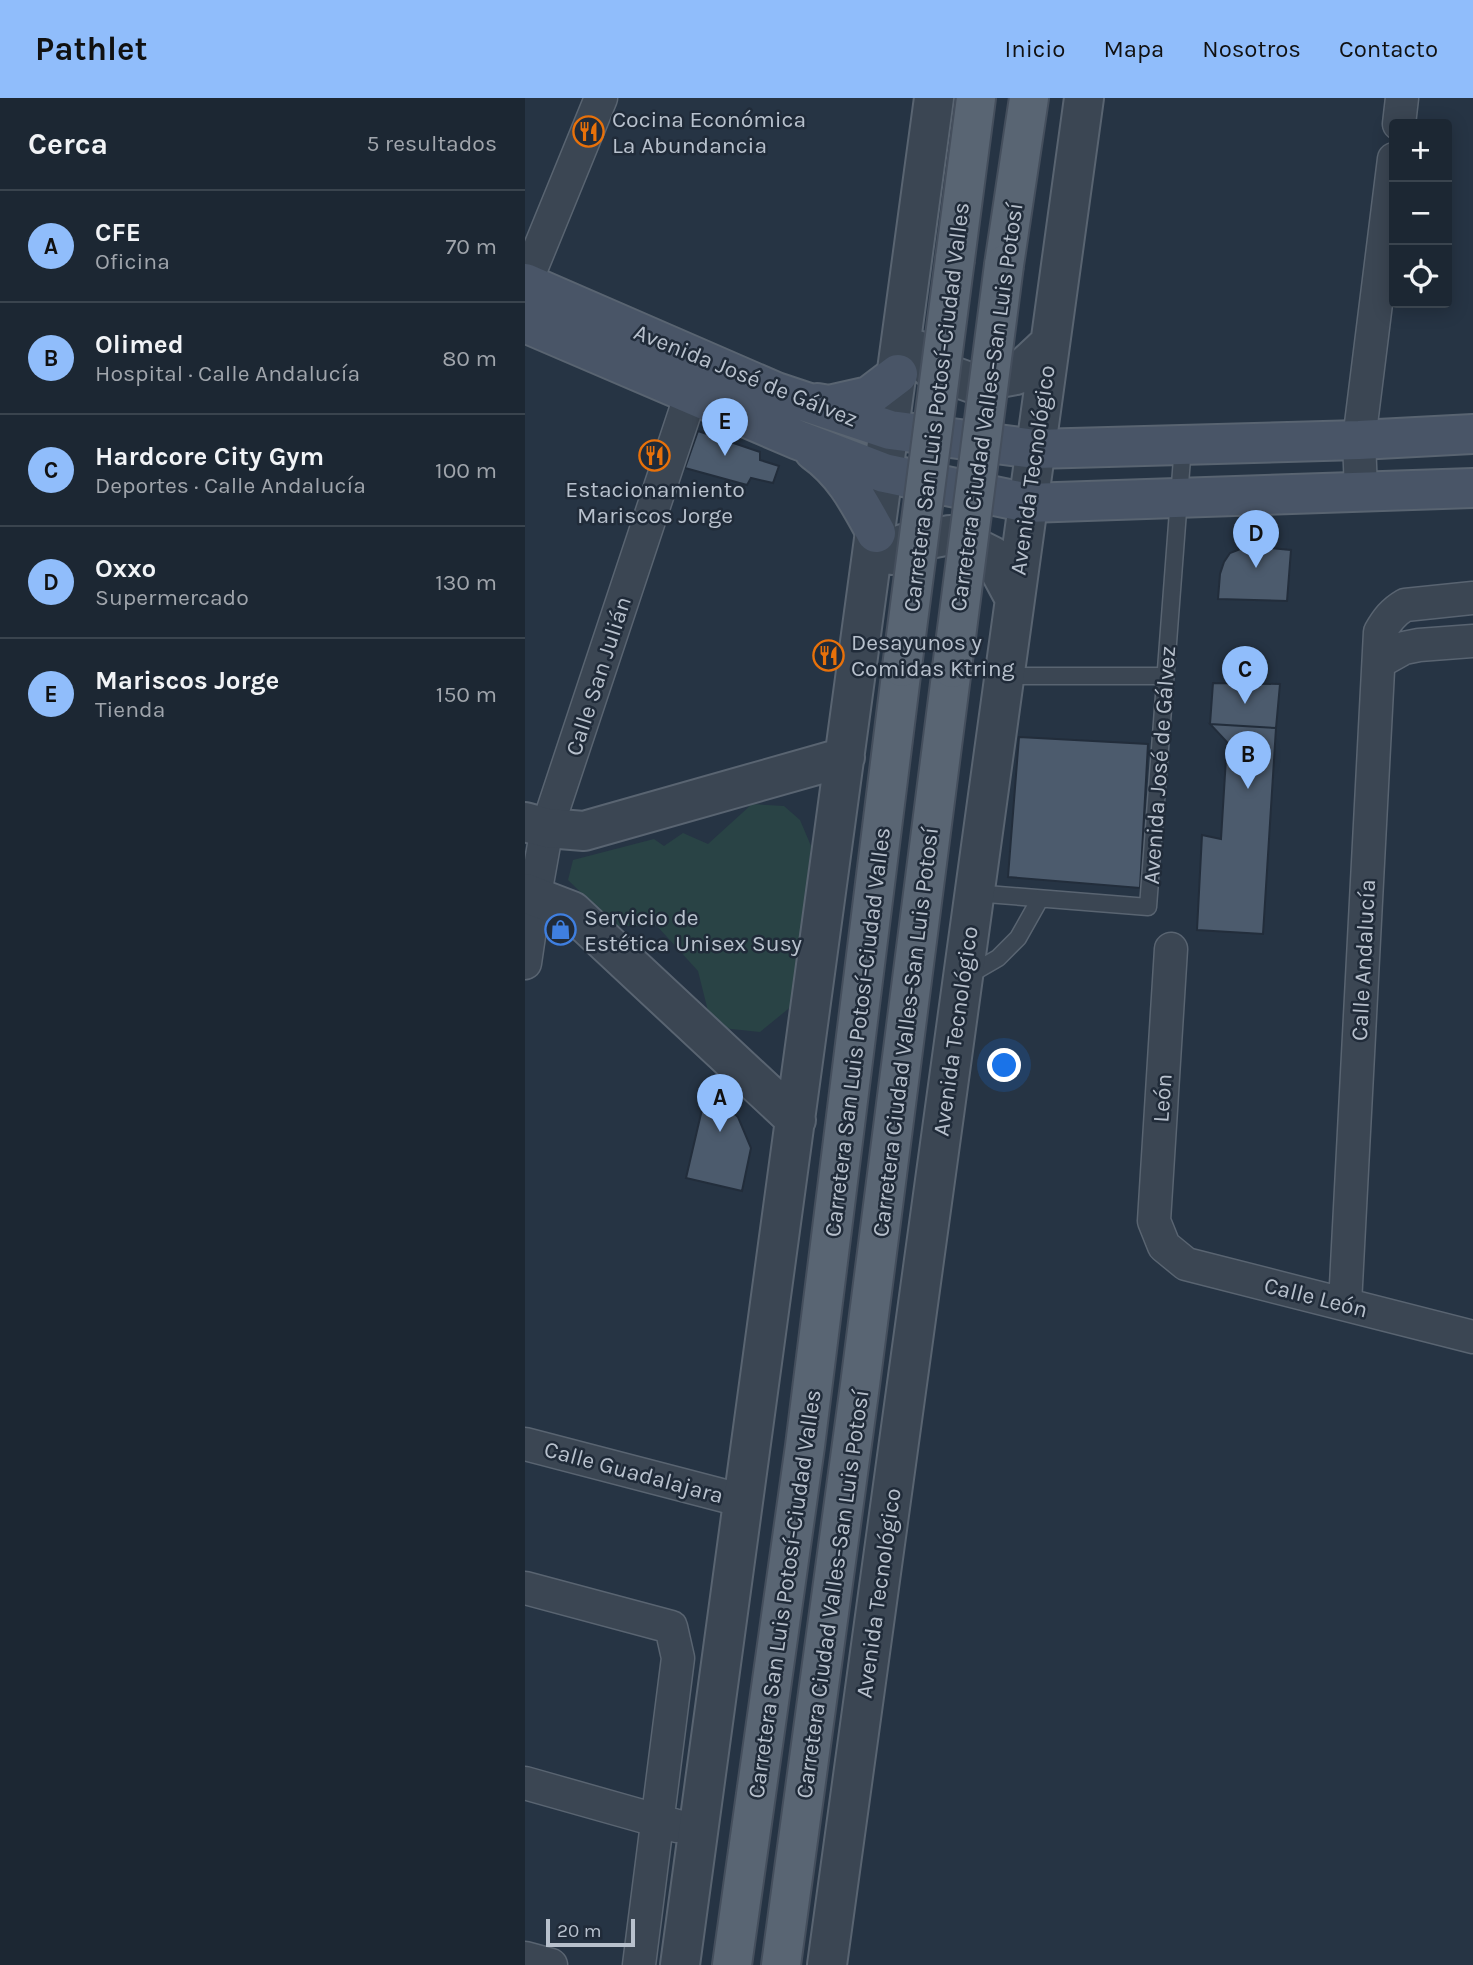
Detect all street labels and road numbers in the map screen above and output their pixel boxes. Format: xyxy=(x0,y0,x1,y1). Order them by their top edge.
street label: Carretera San Luis Potosí-Ciudad Valles xyxy=(898,201,975,613)
street label: Carretera Ciudad Valles-San Luis Potosí xyxy=(944,201,1029,613)
street label: Avenida José de Gálvez xyxy=(630,318,862,433)
street label: Avenida Tecnológico xyxy=(1004,363,1061,577)
street label: Calle San Julián xyxy=(560,593,637,759)
street label: Avenida José de Gálvez xyxy=(1138,645,1181,885)
street label: Carretera San Luis Potosí-Ciudad Valles xyxy=(819,826,896,1238)
street label: Carretera Ciudad Valles-San Luis Potosí xyxy=(867,826,944,1238)
street label: Calle Andalucía xyxy=(1346,878,1381,1042)
street label: Avenida Tecnológico xyxy=(927,924,984,1138)
street label: León xyxy=(1147,1073,1178,1123)
street label: Calle León xyxy=(1261,1272,1371,1323)
street label: Carretera San Luis Potosí-Ciudad Valles xyxy=(742,1388,827,1800)
street label: Carretera Ciudad Valles-San Luis Potosí xyxy=(790,1388,875,1800)
street label: Calle Guadalajara xyxy=(541,1436,727,1509)
street label: Avenida Tecnológico xyxy=(850,1486,907,1700)

